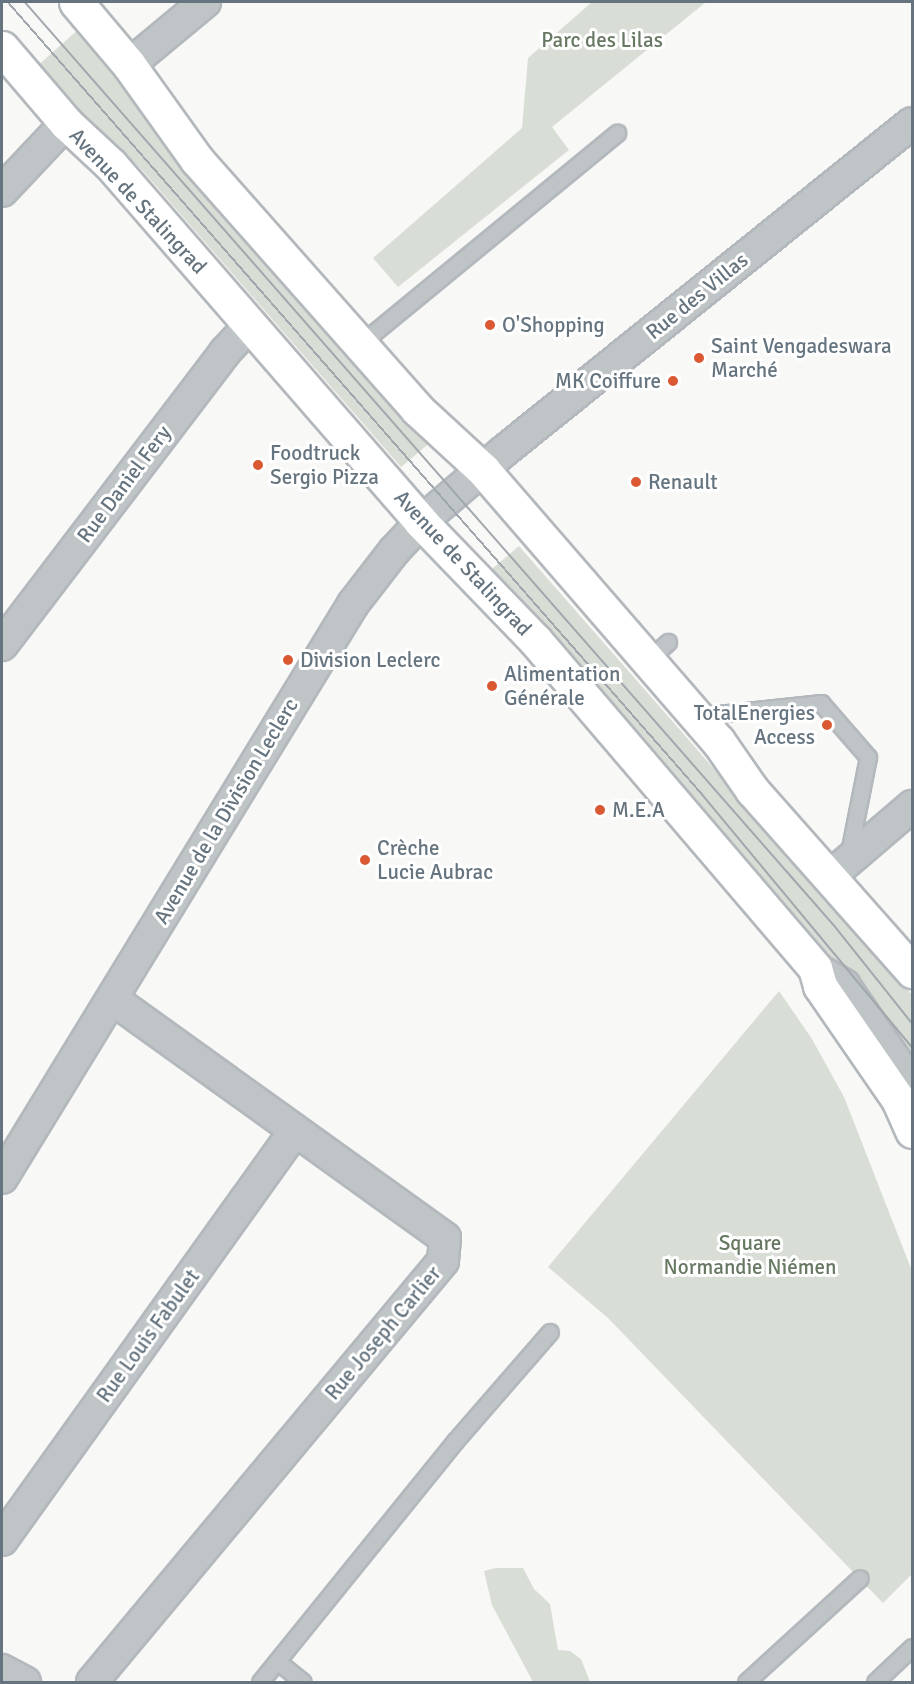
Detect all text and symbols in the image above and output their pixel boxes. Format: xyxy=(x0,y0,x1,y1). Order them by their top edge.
park label: Parc des Lilas xyxy=(541,27,663,53)
street label: Avenue de Stalingrad xyxy=(64,123,212,279)
street label: Rue des Villas xyxy=(641,247,753,345)
place label: O'Shopping xyxy=(502,312,605,338)
marker: O'Shopping xyxy=(483,318,497,332)
place label: Saint Vengadeswara Marché xyxy=(711,333,892,383)
marker: Saint Vengadeswara Marché xyxy=(692,351,706,365)
place label: MK Coiffure xyxy=(555,368,661,394)
marker: MK Coiffure xyxy=(666,374,680,388)
street label: Rue Daniel Fery xyxy=(72,420,176,548)
place label: Foodtruck Sergio Pizza xyxy=(270,440,379,490)
marker: Foodtruck Sergio Pizza xyxy=(251,458,265,472)
place label: Renault xyxy=(648,469,718,495)
marker: Renault xyxy=(629,475,643,489)
street label: Avenue de Stalingrad xyxy=(389,485,537,641)
place label: Division Leclerc xyxy=(300,647,441,673)
marker: Division Leclerc xyxy=(281,653,295,667)
place label: Alimentation Générale xyxy=(504,661,620,711)
marker: Alimentation Générale xyxy=(485,679,499,693)
street label: Avenue de la Division Leclerc xyxy=(149,694,303,928)
place label: TotalEnergies Access xyxy=(694,700,815,750)
marker: TotalEnergies Access xyxy=(820,718,834,732)
place label: M.E.A xyxy=(612,797,665,823)
marker: M.E.A xyxy=(593,803,607,817)
place label: Crèche Lucie Aubrac xyxy=(377,835,493,885)
marker: Crèche Lucie Aubrac xyxy=(358,853,372,867)
park label: Square Normandie Niémen xyxy=(664,1230,836,1280)
street label: Rue Joseph Carlier xyxy=(320,1261,446,1405)
street label: Rue Louis Fabulet xyxy=(91,1265,205,1407)

